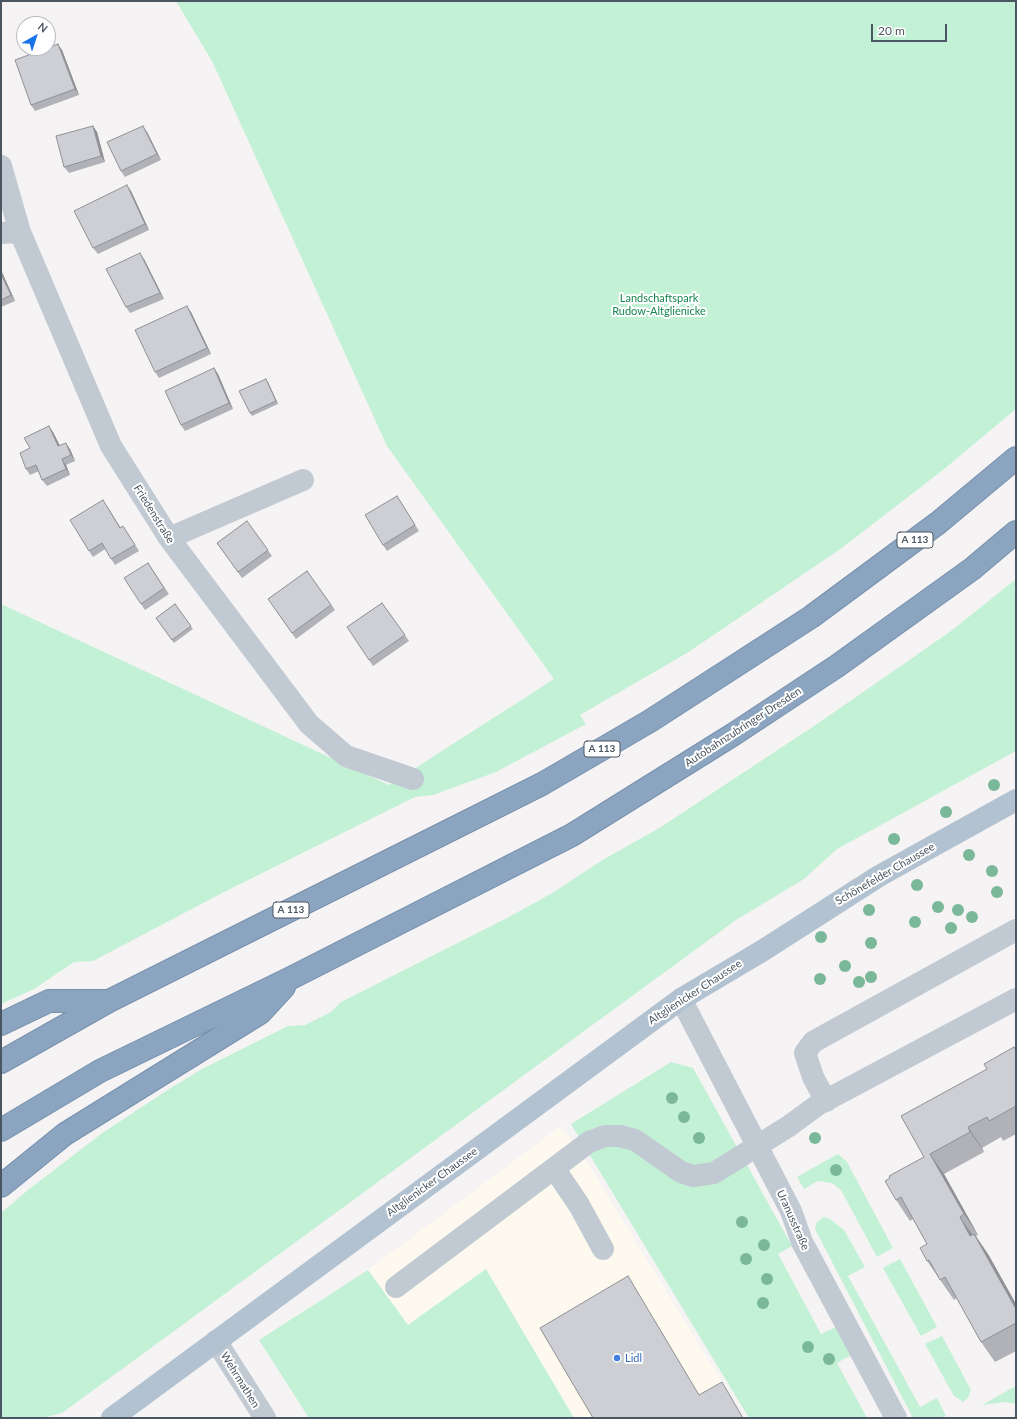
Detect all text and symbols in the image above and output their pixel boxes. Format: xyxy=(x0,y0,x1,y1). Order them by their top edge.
north arrow xyxy=(16,16,56,56)
scale bar xyxy=(873,16,949,42)
text: N xyxy=(36,19,51,35)
text: 20 m xyxy=(878,23,905,38)
park label: Landschaftspark Rudow-Altglienicke xyxy=(612,291,706,317)
street label: Friedenstraße xyxy=(131,482,177,546)
road number: A 113 xyxy=(897,532,933,548)
street label: Autobahnzubringer Dresden xyxy=(682,684,804,770)
road number: A 113 xyxy=(584,741,620,757)
street label: Schönefelder Chaussee xyxy=(833,840,937,908)
road number: A 113 xyxy=(273,902,309,918)
street label: Altglienicker Chaussee xyxy=(646,957,744,1027)
street label: Altglienicker Chaussee xyxy=(384,1145,480,1219)
street label: Uranusstraße xyxy=(774,1188,812,1252)
street label: Wehrmathen xyxy=(218,1350,262,1410)
place label: Lidl xyxy=(625,1351,642,1365)
marker: Lidl xyxy=(612,1353,622,1363)

